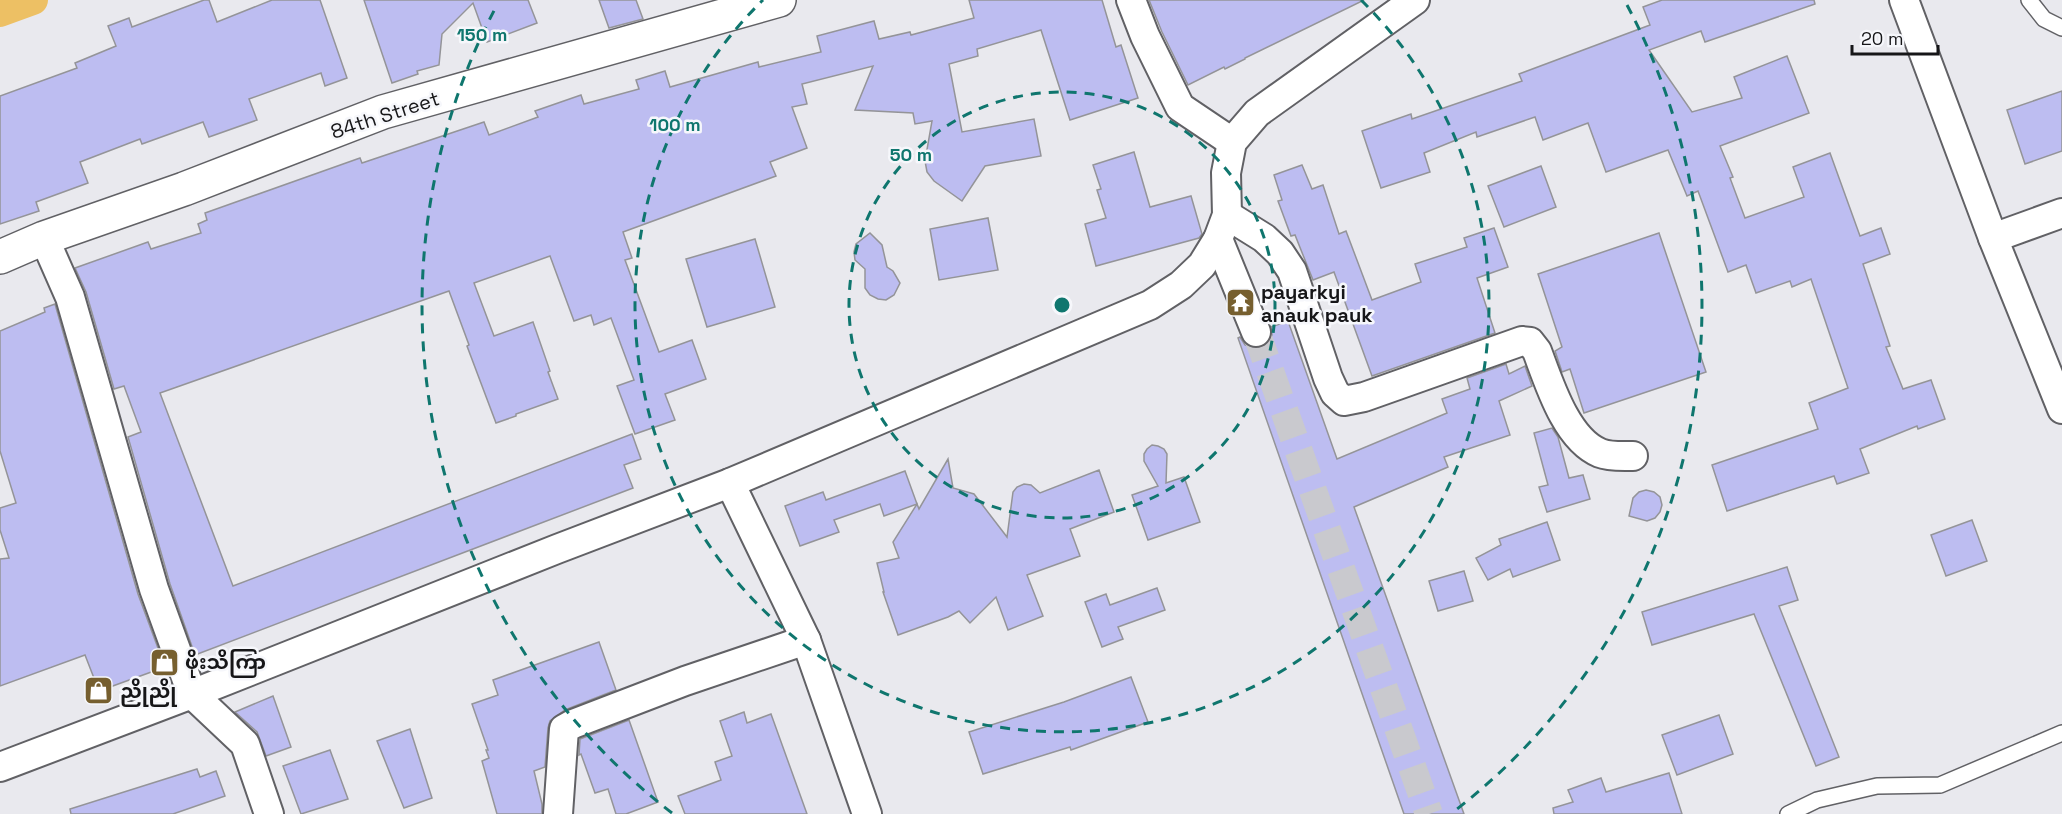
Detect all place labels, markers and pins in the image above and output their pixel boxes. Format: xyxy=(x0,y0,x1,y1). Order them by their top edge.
place label: payarkyi anauk pauk xyxy=(1261,279,1372,328)
temple icon: payarkyi anauk pauk xyxy=(1224,287,1256,319)
centre of rings xyxy=(1052,295,1072,315)
shop icon: ဖိုးသိကြာ xyxy=(148,646,180,678)
place label: ဖိုးသိကြာ xyxy=(185,649,266,678)
shop icon: ညိုညို xyxy=(83,675,115,707)
place label: ညိုညို xyxy=(120,678,177,707)

